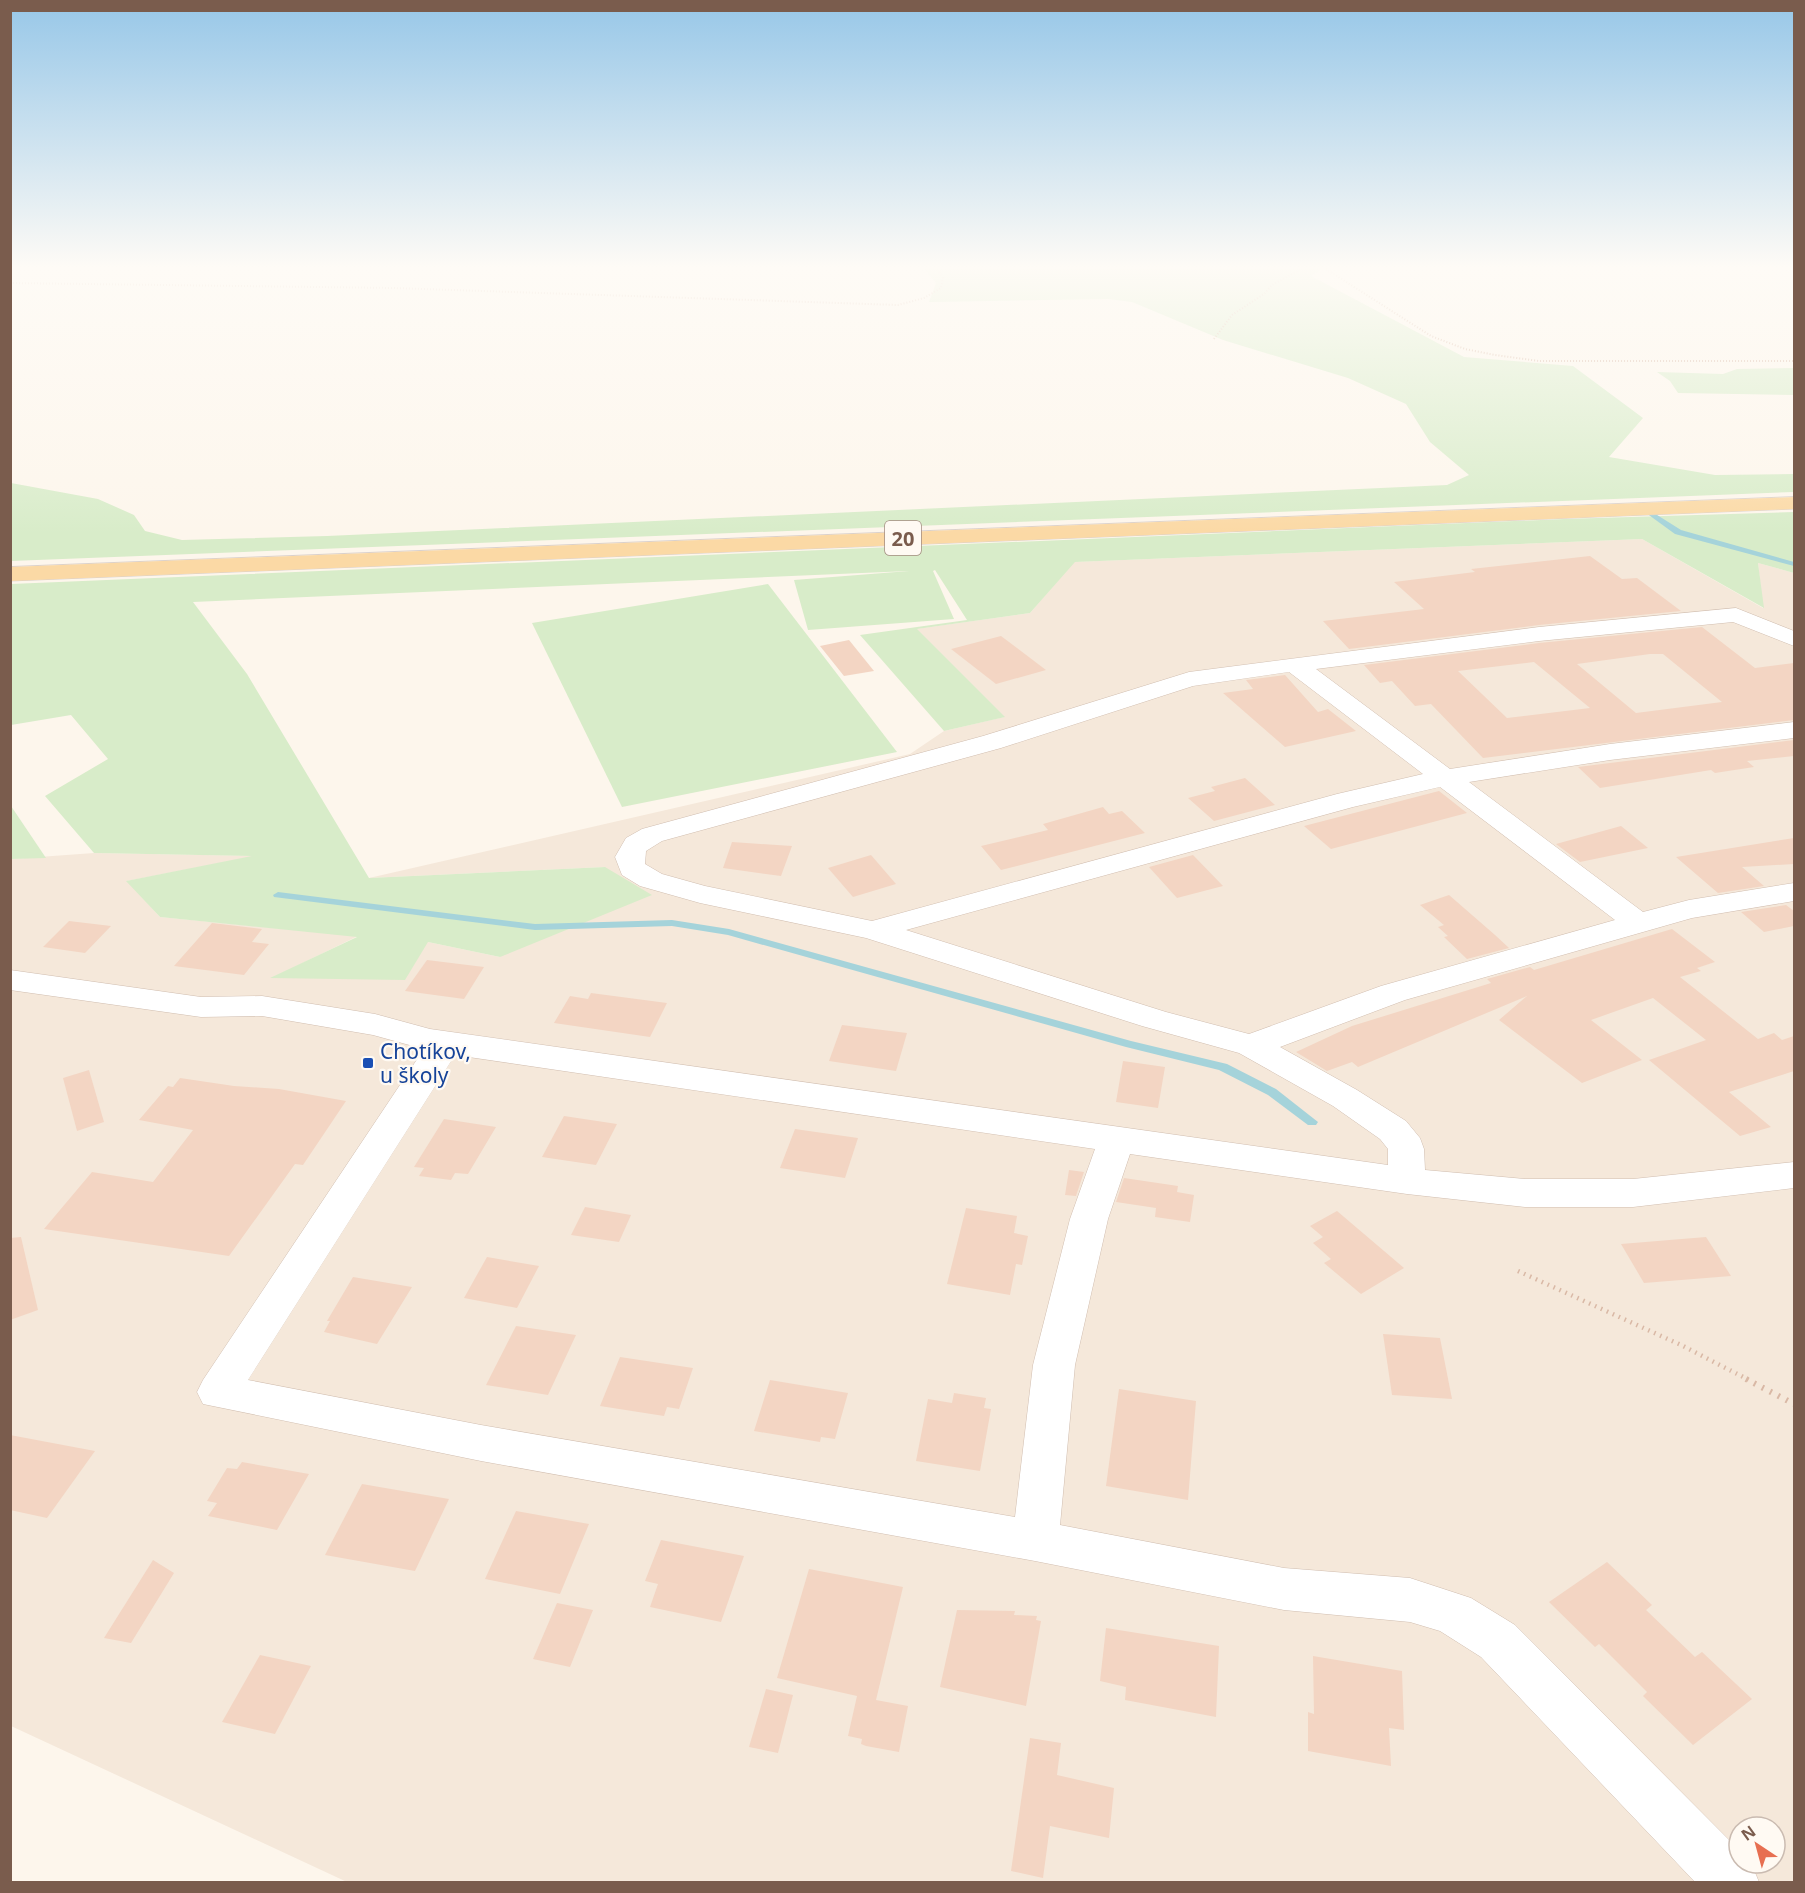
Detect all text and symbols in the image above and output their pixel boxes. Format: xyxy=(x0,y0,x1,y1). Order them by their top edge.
road number: 20 xyxy=(885,521,921,555)
place label: Chotíkov, u školy xyxy=(380,1037,471,1089)
marker: Chotíkov, u školy xyxy=(361,1056,375,1070)
north arrow xyxy=(1727,1815,1787,1875)
text: N xyxy=(1736,1820,1760,1846)

